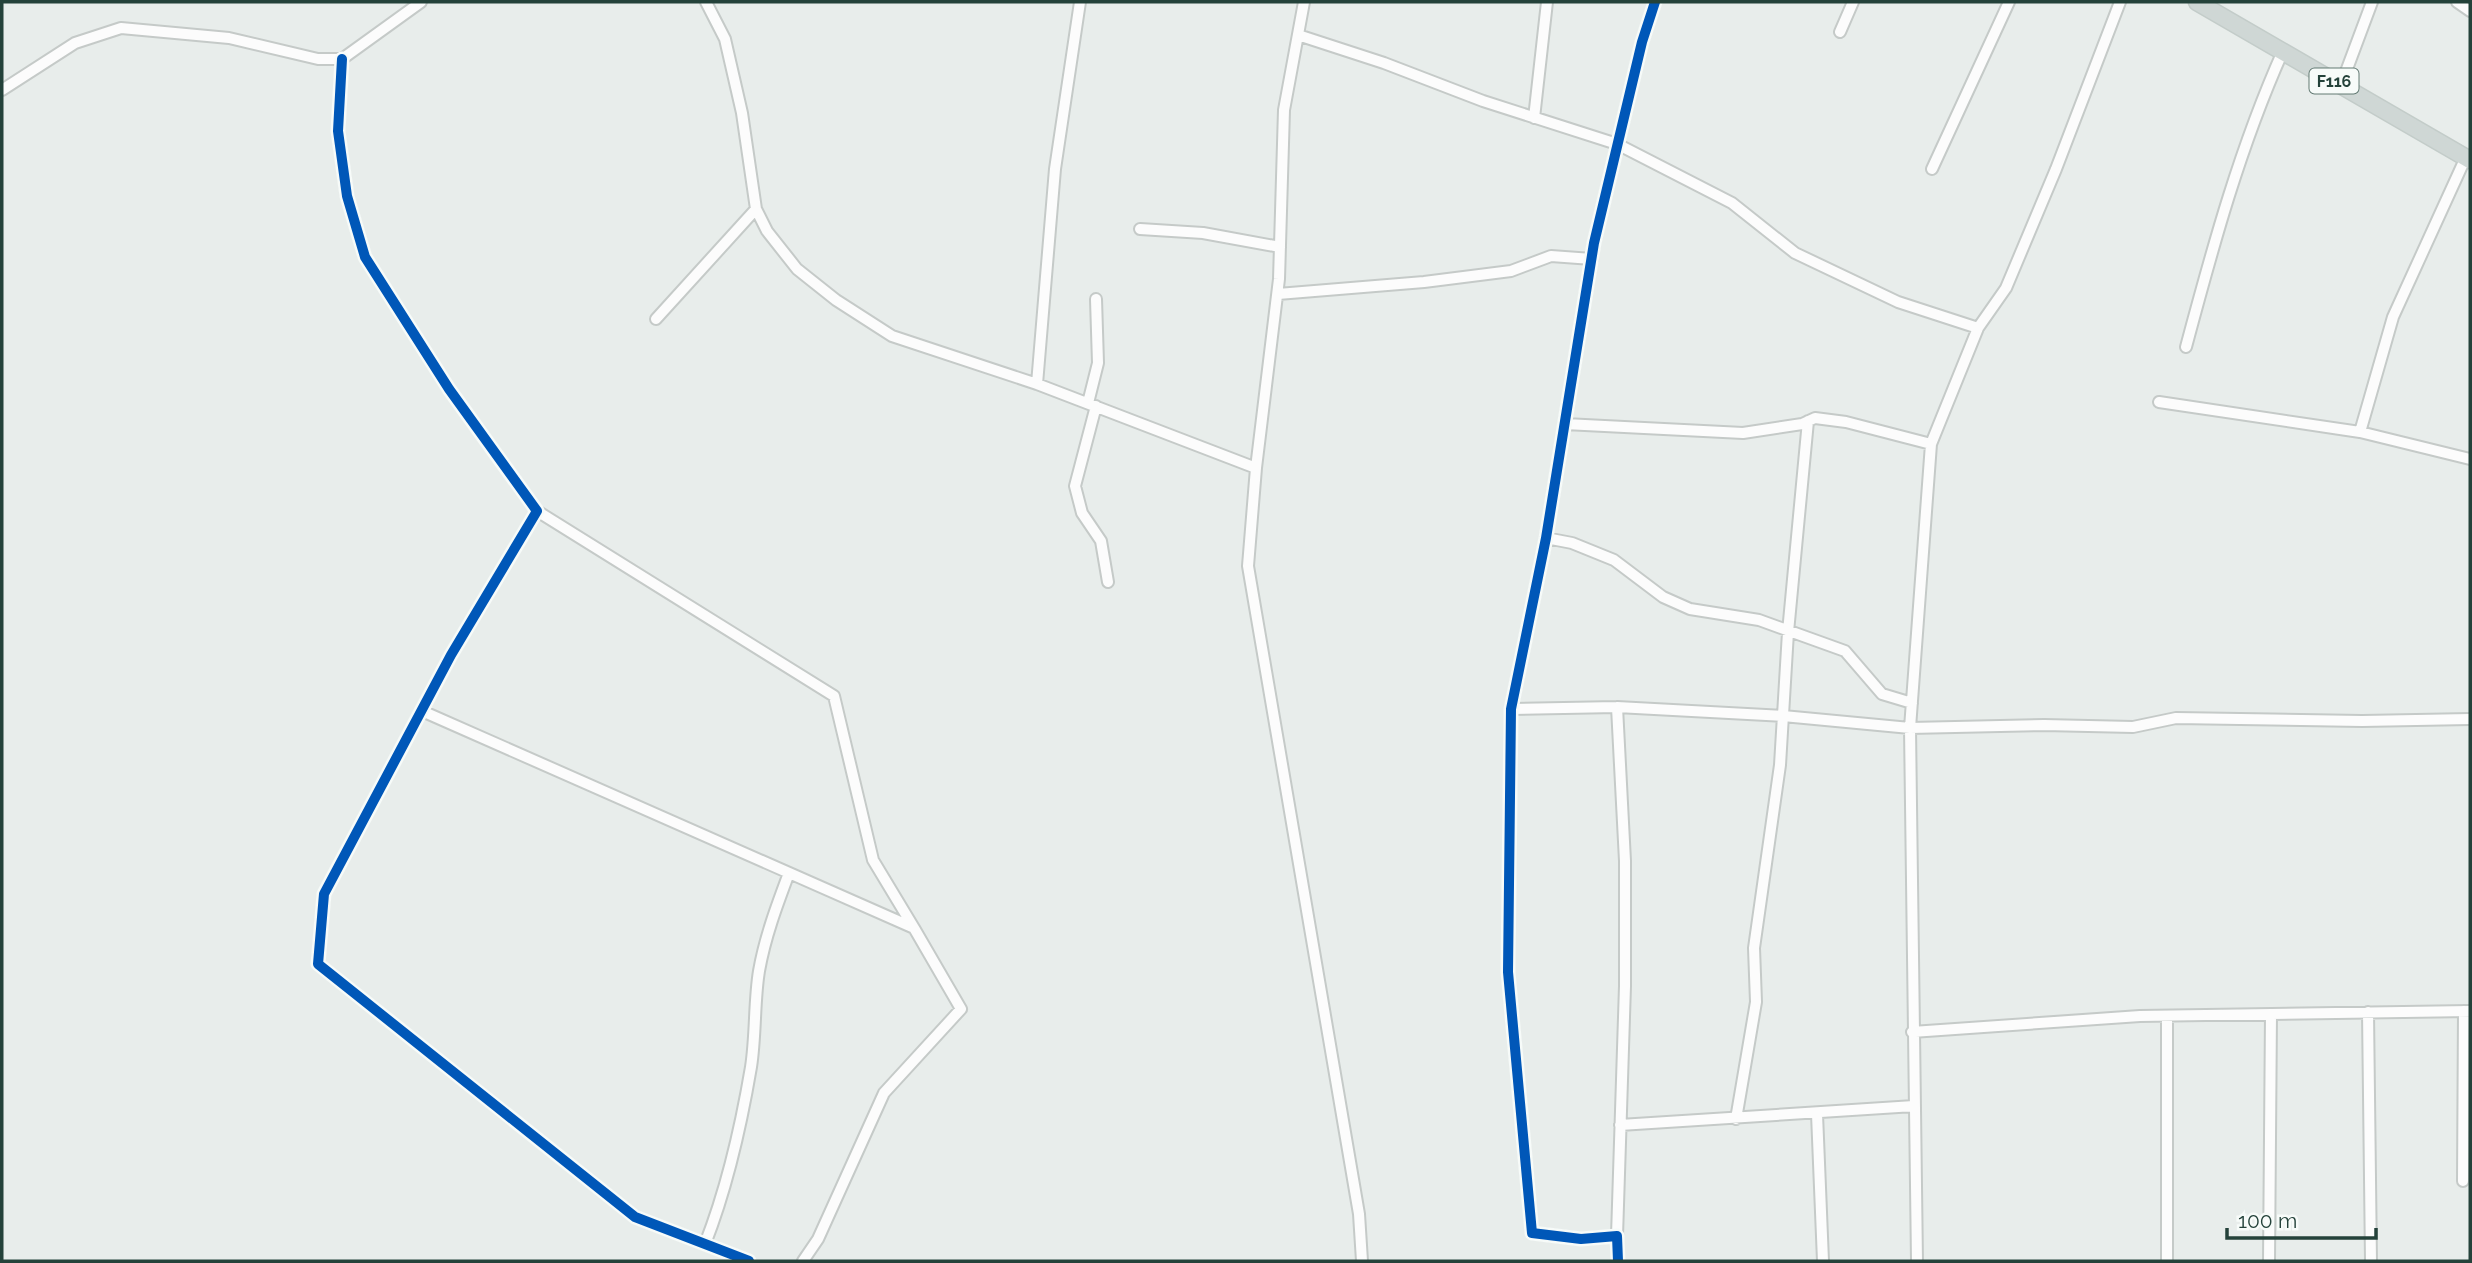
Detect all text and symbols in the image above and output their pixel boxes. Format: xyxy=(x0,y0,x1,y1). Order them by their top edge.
road number: F116 xyxy=(2310,68,2358,94)
scale bar xyxy=(2227,1196,2376,1240)
text: 100 m xyxy=(2238,1208,2297,1233)

